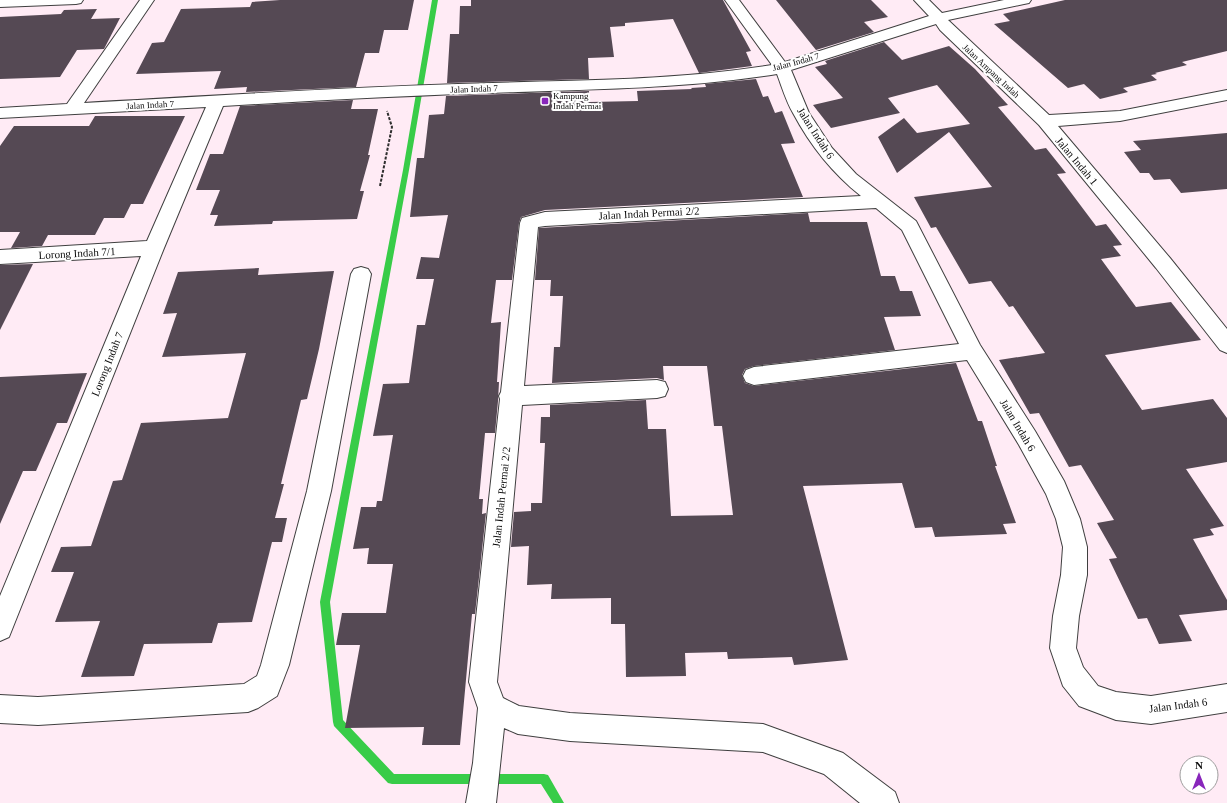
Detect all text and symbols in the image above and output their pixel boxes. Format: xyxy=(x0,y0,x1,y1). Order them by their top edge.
street label: Jalan Ampang Indah xyxy=(961,42,1022,100)
street label: Jalan Indah 7 xyxy=(772,51,821,73)
street label: Jalan Indah 7 xyxy=(450,83,499,95)
place label: Kampung Indah Permai xyxy=(553,91,602,111)
marker: Kampung Indah Permai xyxy=(540,96,550,106)
street label: Jalan Indah 7 xyxy=(126,99,175,111)
street label: Jalan Indah 6 xyxy=(795,105,837,161)
street label: Jalan Indah 1 xyxy=(1054,135,1100,187)
street label: Jalan Indah Permai 2/2 xyxy=(598,204,700,222)
street label: Lorong Indah 7/1 xyxy=(38,245,116,261)
street label: Lorong Indah 7 xyxy=(89,330,126,398)
street label: Jalan Indah 6 xyxy=(998,397,1039,454)
street label: Jalan Indah Permai 2/2 xyxy=(490,446,512,548)
street label: Jalan Indah 6 xyxy=(1148,695,1208,715)
north arrow xyxy=(1179,755,1219,795)
text: N xyxy=(1195,759,1203,771)

